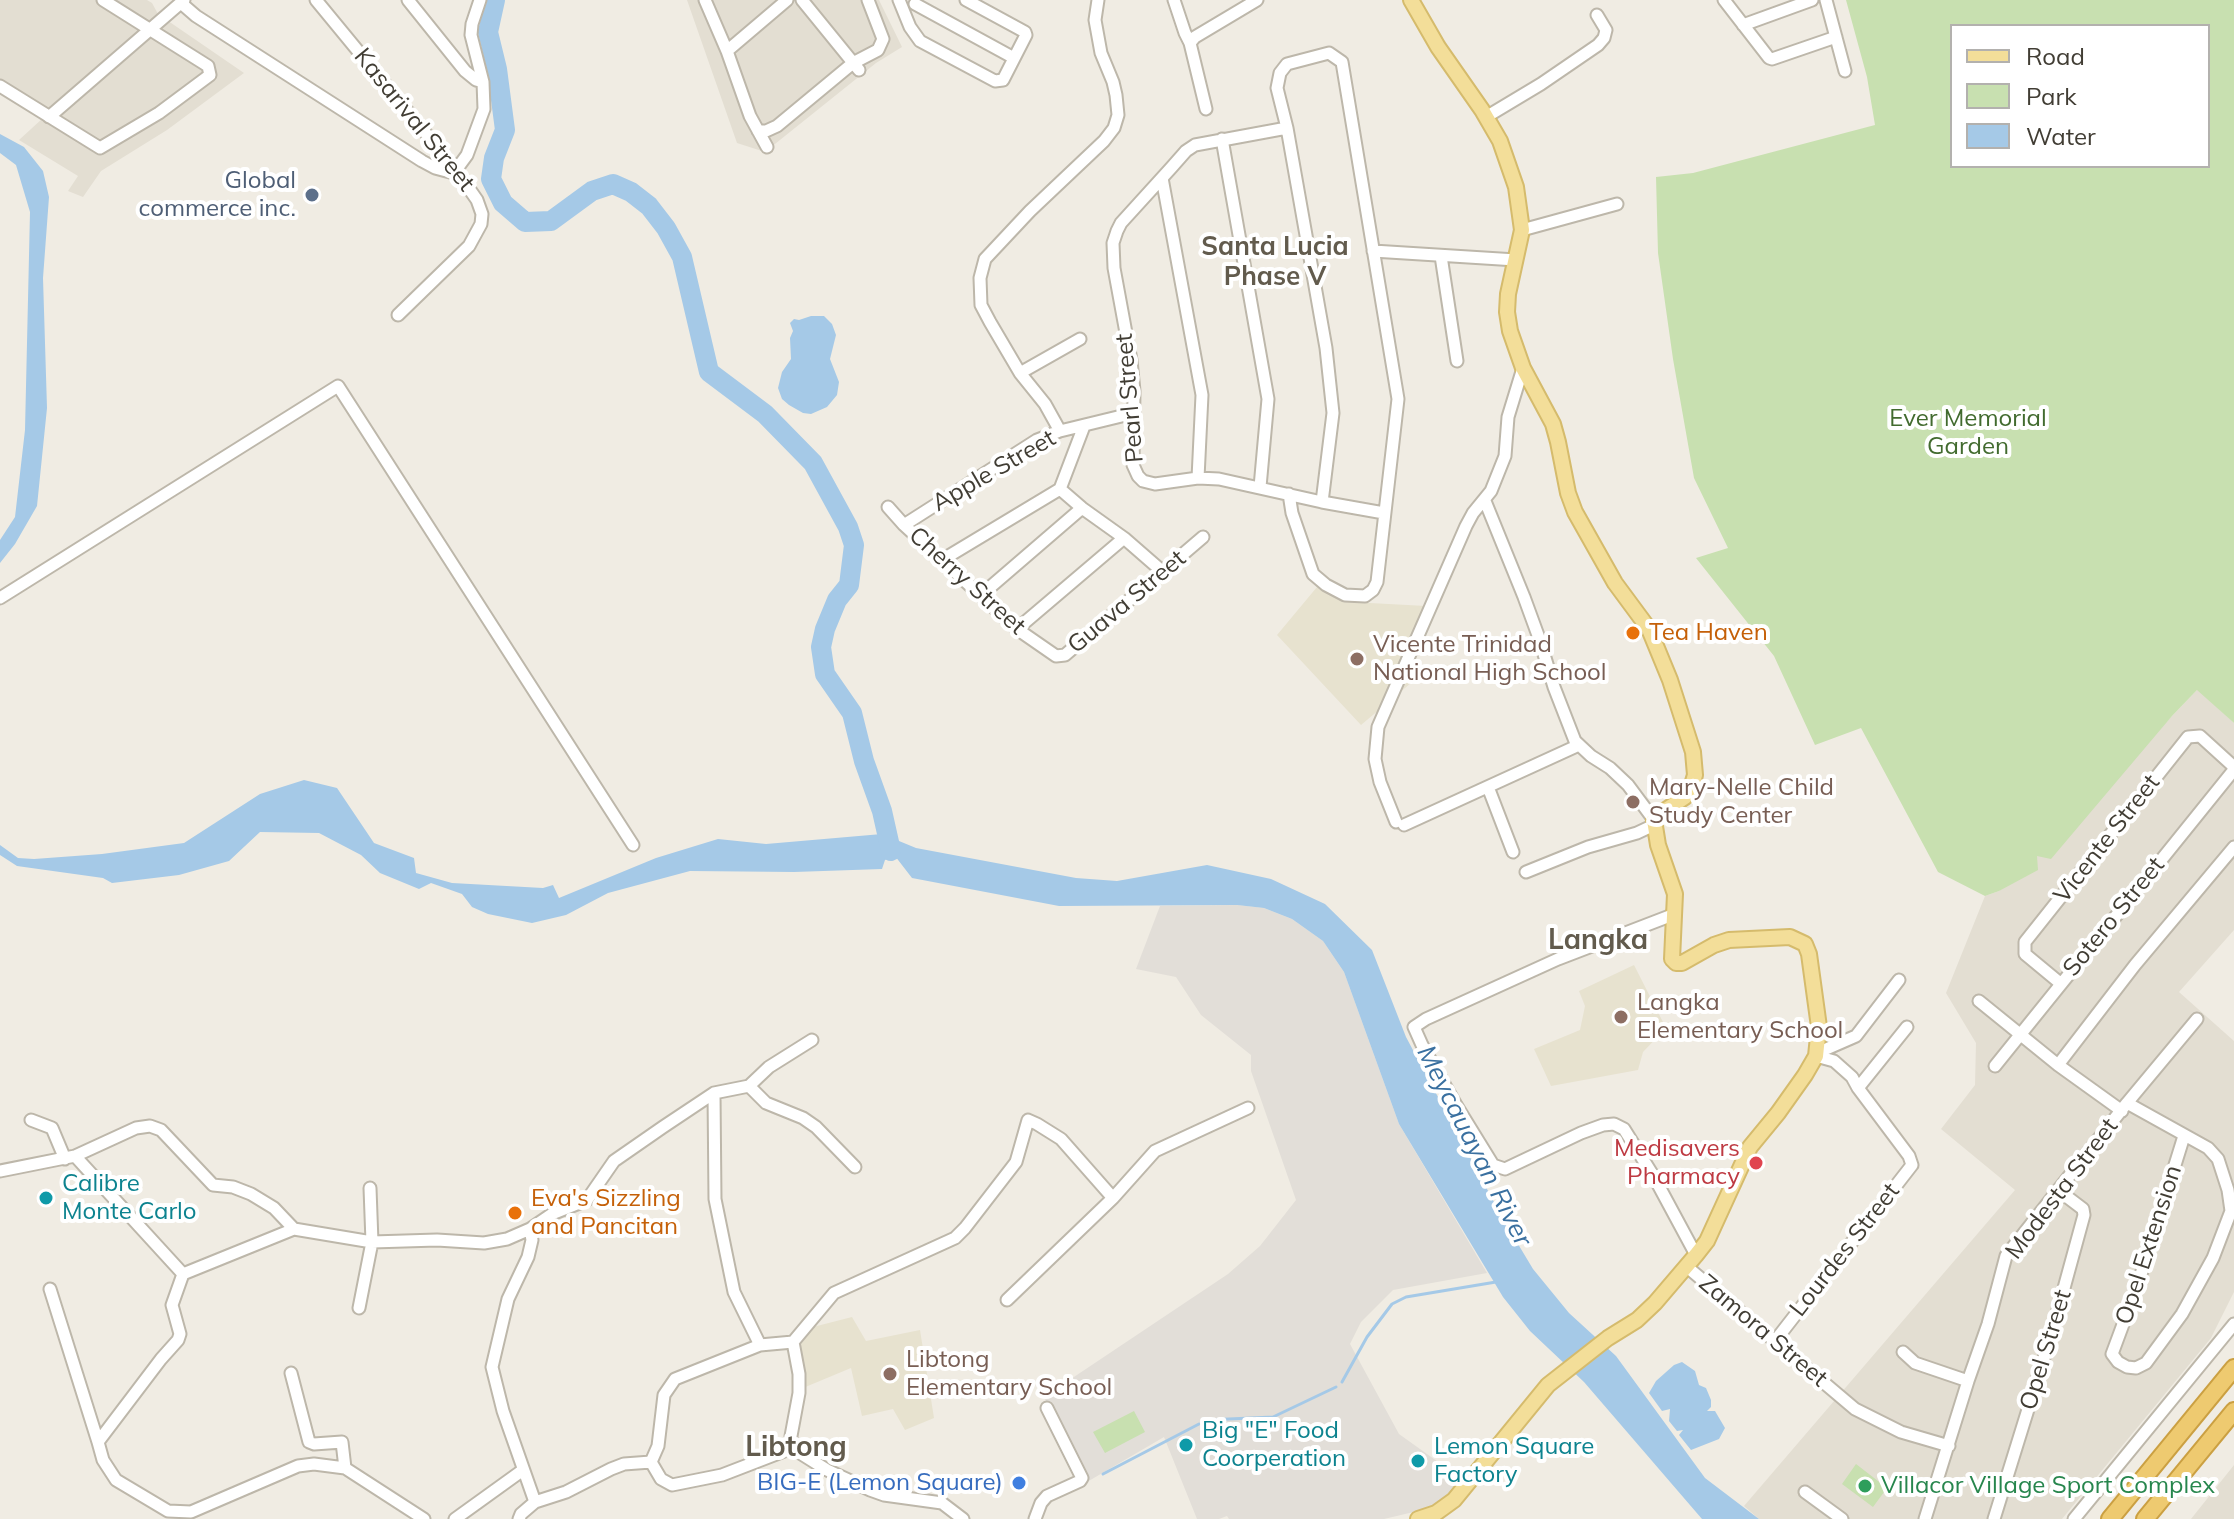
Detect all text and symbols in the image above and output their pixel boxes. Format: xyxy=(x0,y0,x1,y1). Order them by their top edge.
legend xyxy=(1950,24,2210,168)
text: Road xyxy=(2026,41,2085,71)
street label: Kasarival Street xyxy=(348,43,480,197)
text: Park xyxy=(2026,81,2077,111)
text: Water xyxy=(2026,121,2096,151)
place label: Global commerce inc. xyxy=(139,167,296,223)
marker: Global commerce inc. xyxy=(303,186,321,204)
district label: Santa Lucia Phase V xyxy=(1201,231,1349,292)
street label: Pearl Street xyxy=(1110,332,1150,464)
park label: Ever Memorial Garden xyxy=(1889,405,2047,461)
street label: Apple Street xyxy=(927,424,1061,518)
street label: Cherry Street xyxy=(903,521,1031,641)
street label: Guava Street xyxy=(1062,544,1192,660)
place label: Tea Haven xyxy=(1649,619,1768,647)
marker: Tea Haven xyxy=(1624,624,1642,642)
place label: Vicente Trinidad National High School xyxy=(1373,631,1606,687)
marker: Vicente Trinidad National High School xyxy=(1348,650,1366,668)
street label: Vicente Street xyxy=(2048,769,2166,909)
place label: Mary-Nelle Child Study Center xyxy=(1649,774,1834,830)
marker: Mary-Nelle Child Study Center xyxy=(1624,793,1642,811)
street label: Sotero Street xyxy=(2057,852,2171,982)
district label: Langka xyxy=(1548,924,1648,958)
place label: Langka Elementary School xyxy=(1637,989,1843,1045)
marker: Langka Elementary School xyxy=(1612,1008,1630,1026)
water label: Meycauayan River xyxy=(1410,1040,1538,1252)
street label: Modesta Street xyxy=(2000,1113,2124,1265)
place label: Medisavers Pharmacy xyxy=(1614,1135,1740,1191)
marker: Medisavers Pharmacy xyxy=(1747,1154,1765,1172)
street label: Opel Extension xyxy=(2110,1162,2188,1328)
place label: Calibre Monte Carlo xyxy=(62,1170,197,1226)
street label: Lourdes Street xyxy=(1784,1178,1906,1322)
place label: Eva's Sizzling and Pancitan xyxy=(531,1185,681,1241)
marker: Calibre Monte Carlo xyxy=(37,1189,55,1207)
marker: Eva's Sizzling and Pancitan xyxy=(506,1204,524,1222)
street label: Zamora Street xyxy=(1693,1269,1833,1393)
street label: Opel Street xyxy=(2014,1286,2078,1414)
place label: Libtong Elementary School xyxy=(906,1346,1112,1402)
marker: Libtong Elementary School xyxy=(881,1365,899,1383)
place label: Big "E" Food Coorperation xyxy=(1202,1417,1346,1473)
district label: Libtong xyxy=(745,1431,847,1465)
place label: Lemon Square Factory xyxy=(1434,1433,1594,1489)
marker: Big "E" Food Coorperation xyxy=(1177,1436,1195,1454)
marker: Lemon Square Factory xyxy=(1409,1452,1427,1470)
place label: BIG-E (Lemon Square) xyxy=(757,1469,1003,1497)
place label: Villacor Village Sport Complex xyxy=(1881,1472,2215,1500)
marker: BIG-E (Lemon Square) xyxy=(1010,1474,1028,1492)
marker: Villacor Village Sport Complex xyxy=(1856,1477,1874,1495)

